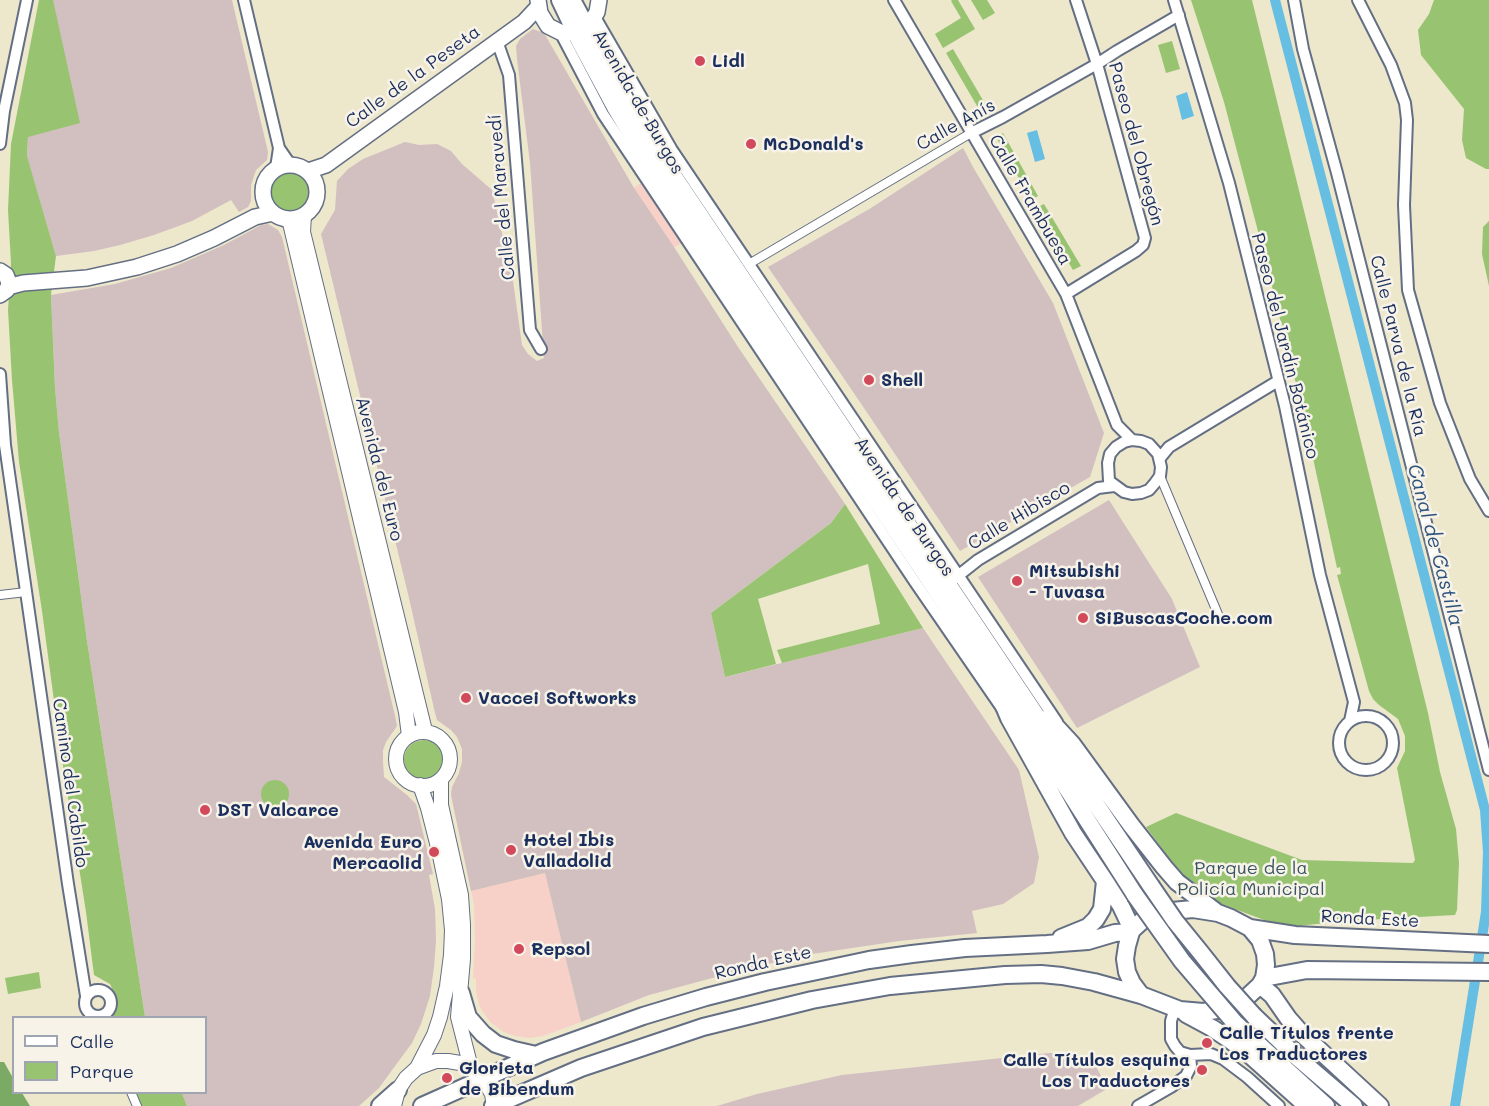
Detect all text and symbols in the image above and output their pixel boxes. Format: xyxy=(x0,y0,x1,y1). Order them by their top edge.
street label: Calle de la Peseta xyxy=(342,21,484,133)
street label: Avenida de Burgos xyxy=(588,26,688,178)
place label: Lidl xyxy=(712,50,745,72)
marker: Lidl xyxy=(693,54,707,68)
street label: Paseo del Obregón xyxy=(1104,60,1168,228)
street label: Calle Anís xyxy=(913,95,999,155)
street label: Calle del Maravedí xyxy=(484,113,520,281)
street label: Calle Frambuesa xyxy=(984,131,1076,269)
place label: McDonald's xyxy=(763,133,864,155)
marker: McDonald's xyxy=(744,137,758,151)
street label: Paseo del Jardín Botánico xyxy=(1246,231,1324,461)
street label: Calle Parva de la Ría xyxy=(1365,253,1431,439)
place label: Shell xyxy=(881,369,923,391)
marker: Shell xyxy=(862,373,876,387)
street label: Avenida del Euro xyxy=(351,395,407,543)
street label: Avenida de Burgos xyxy=(849,433,959,581)
water label: Canal de Castilla xyxy=(1402,461,1468,629)
street label: Calle Hibisco xyxy=(964,477,1074,555)
place label: Mitsubishi - Tuvasa xyxy=(1029,560,1120,602)
marker: Mitsubishi - Tuvasa xyxy=(1010,574,1024,588)
place label: SiBuscasCoche.com xyxy=(1095,607,1273,629)
marker: SiBuscasCoche.com xyxy=(1076,611,1090,625)
place label: Vaccei Softworks xyxy=(478,687,637,709)
marker: Vaccei Softworks xyxy=(459,691,473,705)
street label: Camino del Cabildo xyxy=(47,697,93,869)
place label: DST Valcarce xyxy=(217,799,339,821)
marker: DST Valcarce xyxy=(198,803,212,817)
place label: Hotel Ibis Valladolid xyxy=(523,829,614,872)
place label: Avenida Euro Mercaolid xyxy=(303,831,422,874)
marker: Hotel Ibis Valladolid xyxy=(504,843,518,857)
marker: Avenida Euro Mercaolid xyxy=(427,845,441,859)
park label: Parque de la Policía Municipal xyxy=(1177,857,1325,900)
street label: Ronda Este xyxy=(1320,906,1420,932)
place label: Repsol xyxy=(531,938,590,960)
street label: Ronda Este xyxy=(712,941,814,985)
marker: Repsol xyxy=(512,942,526,956)
legend xyxy=(12,1016,207,1094)
place label: Calle Títulos frente Los Traductores xyxy=(1219,1022,1394,1064)
text: Calle xyxy=(70,1029,114,1053)
marker: Calle Títulos frente Los Traductores xyxy=(1200,1036,1214,1050)
place label: Calle Títulos esquina Los Traductores xyxy=(1003,1049,1190,1092)
place label: Glorieta de Bibendum xyxy=(459,1057,574,1100)
text: Parque xyxy=(70,1059,134,1083)
marker: Calle Títulos esquina Los Traductores xyxy=(1195,1063,1209,1077)
marker: Glorieta de Bibendum xyxy=(440,1071,454,1085)

